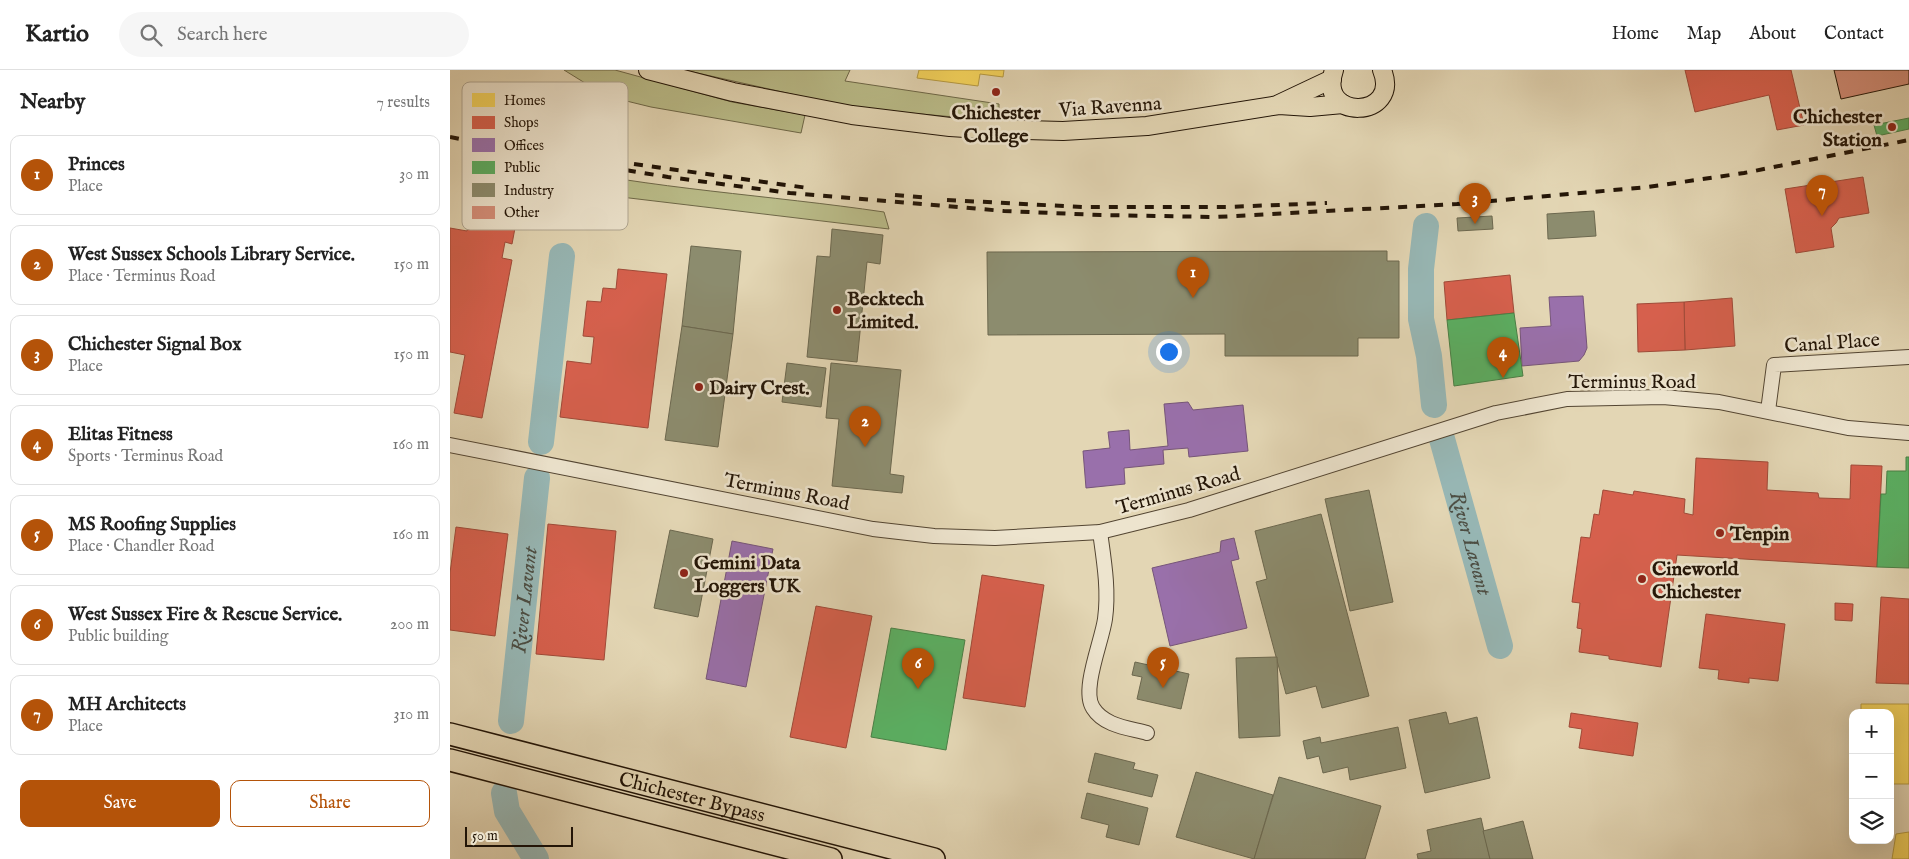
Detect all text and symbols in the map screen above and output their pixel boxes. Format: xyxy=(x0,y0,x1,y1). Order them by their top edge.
search box xyxy=(119,12,469,57)
text: Kartio xyxy=(25,19,89,50)
icon: search xyxy=(137,21,165,49)
text: Search here xyxy=(177,23,268,47)
text: Home xyxy=(1612,23,1659,46)
text: Map xyxy=(1687,23,1721,46)
text: About xyxy=(1749,23,1796,46)
text: Contact xyxy=(1824,23,1884,46)
legend xyxy=(462,82,628,230)
marker: Chichester College xyxy=(990,86,1002,98)
text: Nearby xyxy=(20,89,85,116)
street label: Via Ravenna xyxy=(1057,91,1163,124)
text: Homes xyxy=(504,92,546,110)
text: 7 results xyxy=(376,93,430,113)
place label: Chichester College xyxy=(952,101,1041,149)
place label: Chichester Station xyxy=(1793,105,1883,153)
text: Shops xyxy=(504,114,539,132)
marker: Chichester Station xyxy=(1886,121,1898,133)
text: Offices xyxy=(504,137,544,155)
text: Princes xyxy=(68,153,125,177)
text: Public xyxy=(504,159,540,177)
text: 1 xyxy=(34,165,40,185)
text: 30 m xyxy=(399,165,429,185)
pin: 7 xyxy=(1806,175,1838,216)
text: Place xyxy=(68,177,103,197)
text: Industry xyxy=(504,182,554,200)
pin: 3 xyxy=(1459,183,1491,224)
text: Other xyxy=(504,204,539,222)
text: West Sussex Schools Library Service. xyxy=(68,243,355,267)
text: 2 xyxy=(33,255,41,275)
text: 150 m xyxy=(394,255,429,275)
pin: 1 xyxy=(1177,257,1209,298)
text: Place · Terminus Road xyxy=(68,267,215,287)
place label: Becktech Limited. xyxy=(847,287,924,335)
marker: Becktech Limited. xyxy=(831,304,843,316)
street label: Canal Place xyxy=(1784,328,1881,359)
text: Chichester Signal Box xyxy=(68,333,241,357)
pin: 4 xyxy=(1487,337,1519,378)
your location xyxy=(1156,339,1182,365)
text: 3 xyxy=(34,345,40,365)
text: 150 m xyxy=(394,345,429,365)
text: Place xyxy=(68,357,103,377)
street label: Terminus Road xyxy=(1568,370,1696,395)
place label: Dairy Crest. xyxy=(709,376,810,401)
marker: Dairy Crest. xyxy=(693,381,705,393)
pin: 2 xyxy=(849,406,881,447)
text: Elitas Fitness xyxy=(68,423,173,447)
text: 4 xyxy=(33,435,41,455)
text: 160 m xyxy=(393,435,429,455)
text: Sports · Terminus Road xyxy=(68,447,223,467)
street label: Terminus Road xyxy=(1114,462,1244,521)
street label: Terminus Road xyxy=(722,468,852,517)
water label: River Lavant xyxy=(1442,488,1497,600)
text: MS Roofing Supplies xyxy=(68,513,236,537)
place label: Tenpin xyxy=(1729,522,1790,547)
text: 5 xyxy=(34,525,40,545)
text: 160 m xyxy=(393,525,429,545)
marker: Tenpin xyxy=(1714,527,1726,539)
text: Place · Chandler Road xyxy=(68,537,214,557)
water label: River Lavant xyxy=(506,544,545,655)
place label: Gemini Data Loggers UK xyxy=(694,551,802,599)
place label: Cineworld Chichester xyxy=(1652,557,1742,605)
marker: Gemini Data Loggers UK xyxy=(678,567,690,579)
marker: Cineworld Chichester xyxy=(1636,573,1648,585)
text: West Sussex Fire & Rescue Service. xyxy=(68,603,342,627)
text: 6 xyxy=(34,615,40,635)
text: 200 m xyxy=(390,615,429,635)
text: Public building xyxy=(68,627,168,647)
pin: 5 xyxy=(1147,647,1179,688)
pin: 6 xyxy=(902,648,934,689)
text: MH Architects xyxy=(68,693,186,717)
text: 7 xyxy=(33,705,41,725)
text: 310 m xyxy=(393,705,429,725)
map controls xyxy=(1849,709,1894,844)
button: + xyxy=(1849,709,1894,754)
text: Place xyxy=(68,717,103,737)
button: − xyxy=(1849,754,1894,799)
street label: Chichester Bypass xyxy=(616,767,767,829)
button: Save xyxy=(20,780,220,827)
button: Share xyxy=(230,780,430,827)
button: layers xyxy=(1849,799,1894,844)
scale bar xyxy=(465,824,572,847)
text: 50 m xyxy=(472,827,498,845)

